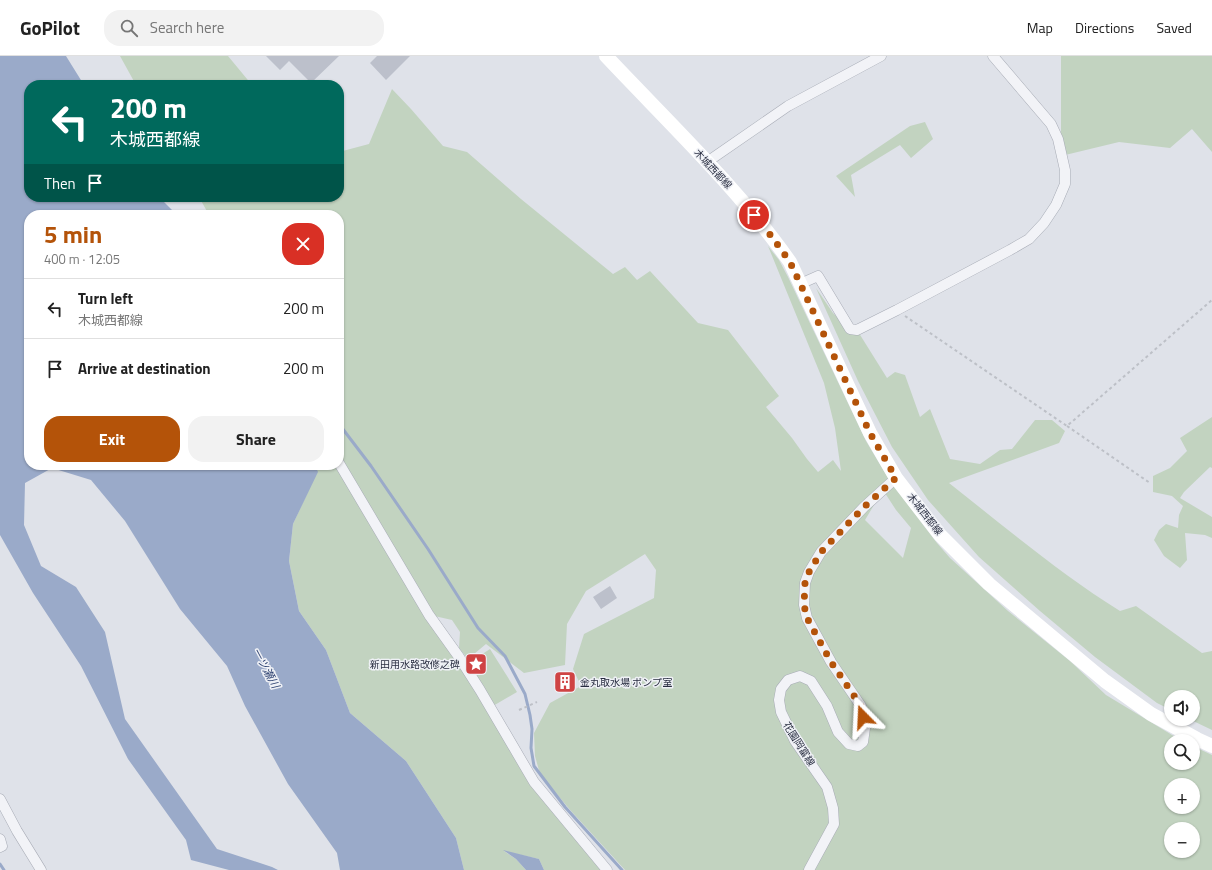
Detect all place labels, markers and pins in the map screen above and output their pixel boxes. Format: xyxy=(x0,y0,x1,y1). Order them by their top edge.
pin xyxy=(737,198,771,232)
place icon: 新田用水路改修之碑 xyxy=(463,651,489,677)
place label: 新田用水路改修之碑 xyxy=(370,657,460,672)
building icon: 金丸取水場 ポンプ室 xyxy=(552,669,578,695)
place label: 金丸取水場 ポンプ室 xyxy=(580,675,672,690)

